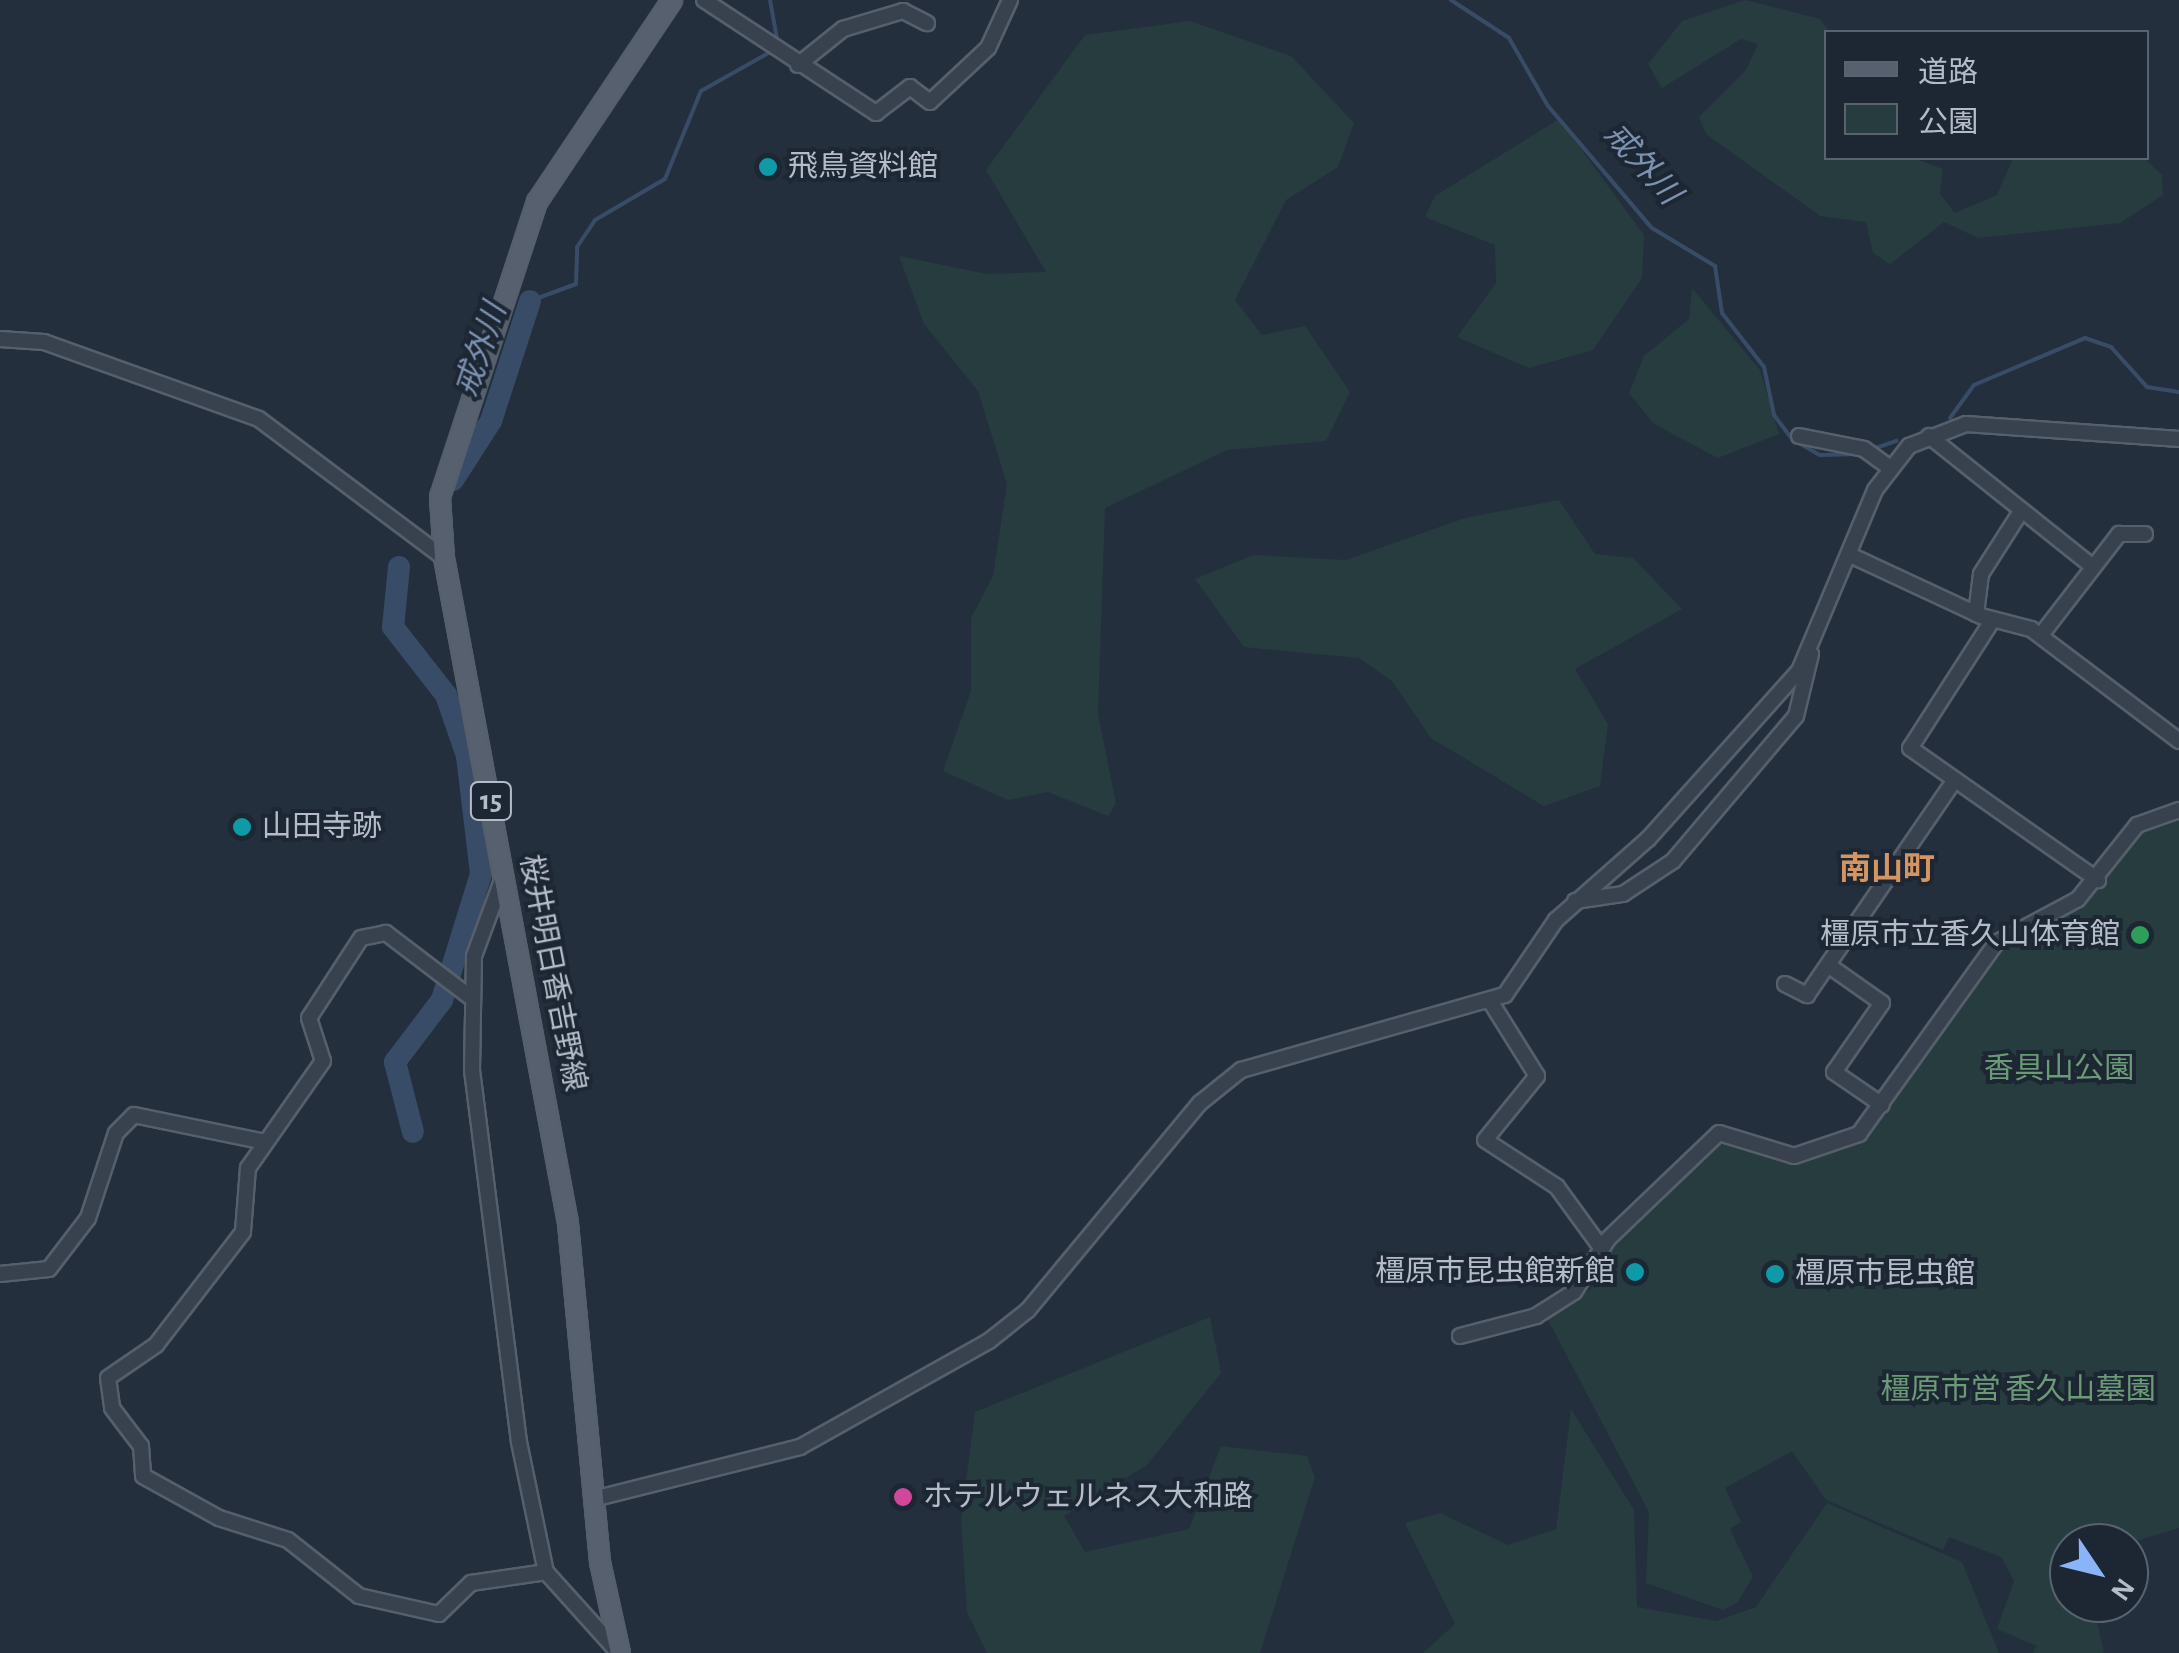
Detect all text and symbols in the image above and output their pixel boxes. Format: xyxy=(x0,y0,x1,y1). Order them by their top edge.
legend xyxy=(1824,30,2149,160)
text: 道路 xyxy=(1918,58,1978,88)
text: 公園 xyxy=(1918,108,1978,138)
water label: 戒外川 xyxy=(1596,115,1688,213)
place label: 飛鳥資料館 xyxy=(788,149,938,185)
marker: 飛鳥資料館 xyxy=(757,156,779,178)
water label: 戒外川 xyxy=(447,298,515,402)
road number: 15 xyxy=(468,778,514,824)
place label: 山田寺跡 xyxy=(262,809,382,845)
marker: 山田寺跡 xyxy=(231,816,253,838)
district label: 南山町 xyxy=(1839,850,1935,888)
street label: 桜井明日香吉野線 xyxy=(511,852,593,1094)
place label: 橿原市立香久山体育館 xyxy=(1820,917,2120,953)
marker: 橿原市立香久山体育館 xyxy=(2129,924,2151,946)
park label: 香具山公園 xyxy=(1984,1051,2134,1087)
place label: 橿原市昆虫館新館 xyxy=(1375,1254,1615,1290)
place label: 橿原市昆虫館 xyxy=(1795,1256,1975,1292)
marker: 橿原市昆虫館新館 xyxy=(1624,1261,1646,1283)
marker: 橿原市昆虫館 xyxy=(1764,1263,1786,1285)
park label: 橿原市営 香久山墓園 xyxy=(1881,1372,2155,1408)
place label: ホテルウェルネス大和路 xyxy=(923,1479,1253,1515)
marker: ホテルウェルネス大和路 xyxy=(892,1486,914,1508)
north arrow xyxy=(2049,1523,2149,1623)
text: N xyxy=(2105,1573,2139,1605)

